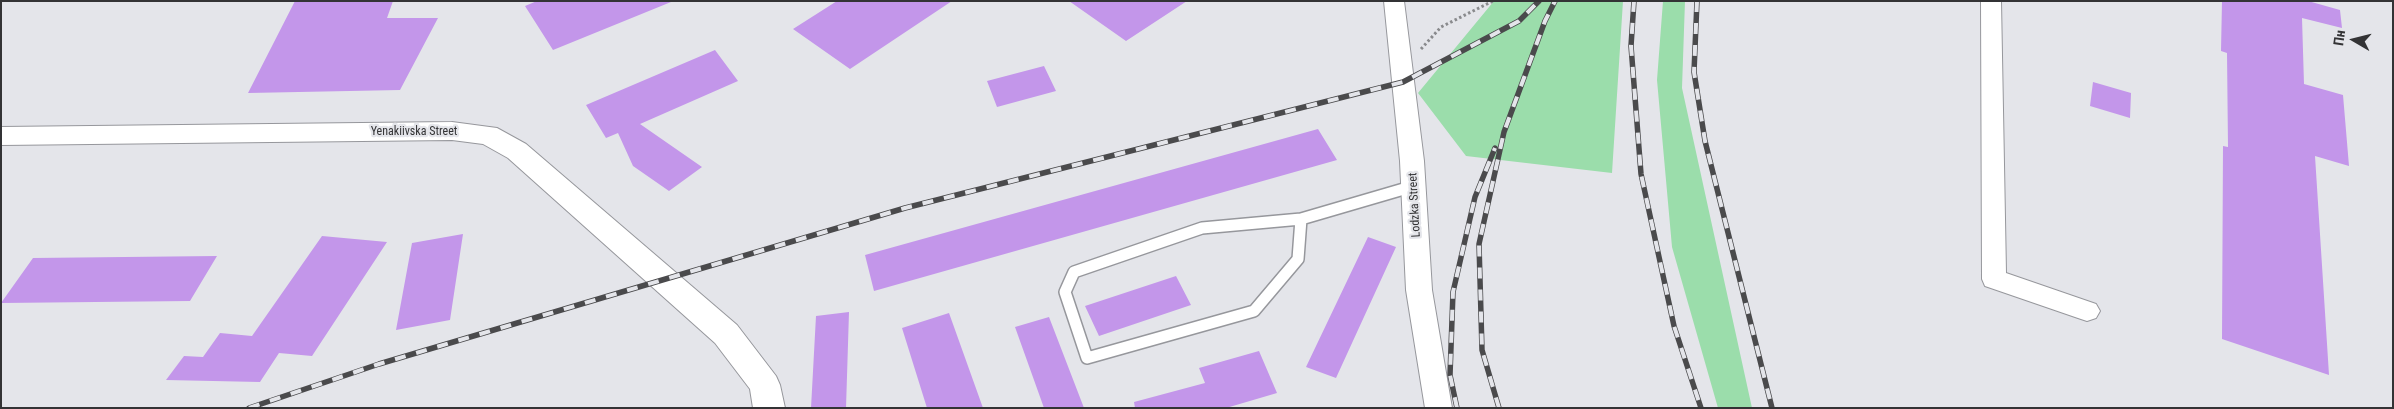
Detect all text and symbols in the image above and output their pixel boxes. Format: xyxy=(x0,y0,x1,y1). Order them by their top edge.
north arrow xyxy=(2329,15,2379,65)
text: Пн xyxy=(2330,29,2348,47)
street label: Yenakiivska Street xyxy=(371,125,457,139)
street label: Lodzka Street xyxy=(1406,172,1424,238)

